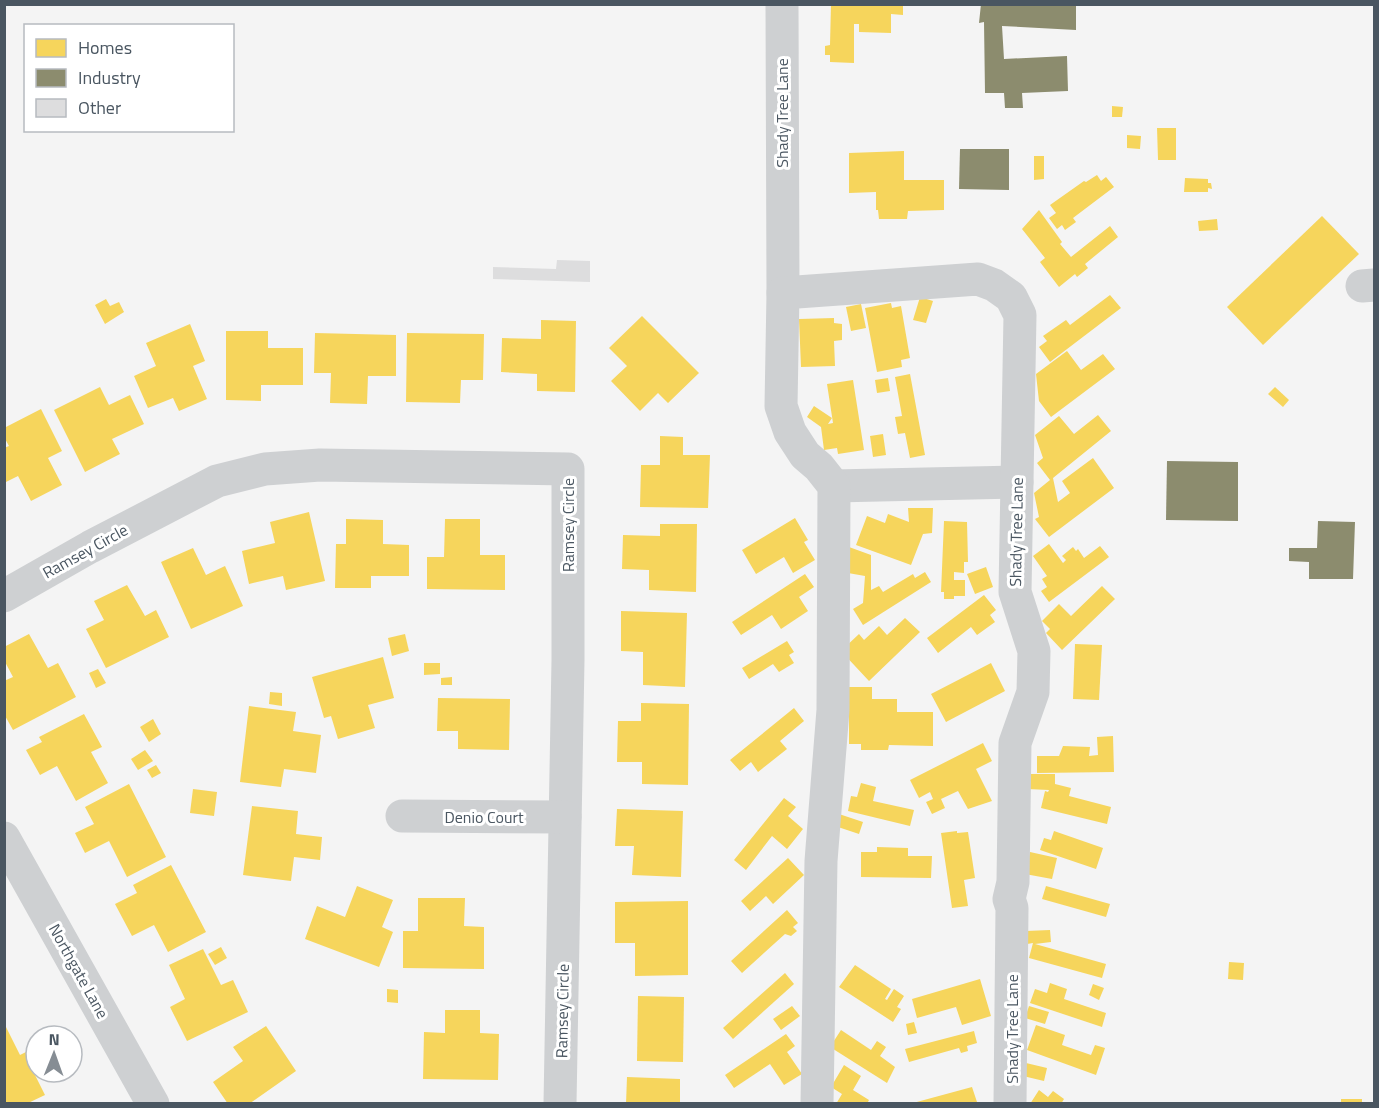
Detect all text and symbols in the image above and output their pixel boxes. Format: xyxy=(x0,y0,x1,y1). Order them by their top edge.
legend xyxy=(24,24,234,132)
text: Homes xyxy=(78,34,132,61)
street label: Shady Tree Lane xyxy=(770,58,794,168)
text: Industry xyxy=(78,64,141,91)
text: Other xyxy=(78,94,121,121)
street label: Shady Tree Lane xyxy=(1003,477,1029,587)
street label: Ramsey Circle xyxy=(556,478,580,572)
street label: Ramsey Circle xyxy=(38,518,132,584)
street label: Denio Court xyxy=(444,805,524,829)
street label: Northgate Lane xyxy=(43,919,115,1023)
street label: Ramsey Circle xyxy=(549,964,575,1058)
street label: Shady Tree Lane xyxy=(1000,974,1024,1084)
north arrow xyxy=(24,1024,84,1084)
text: N xyxy=(49,1027,60,1051)

